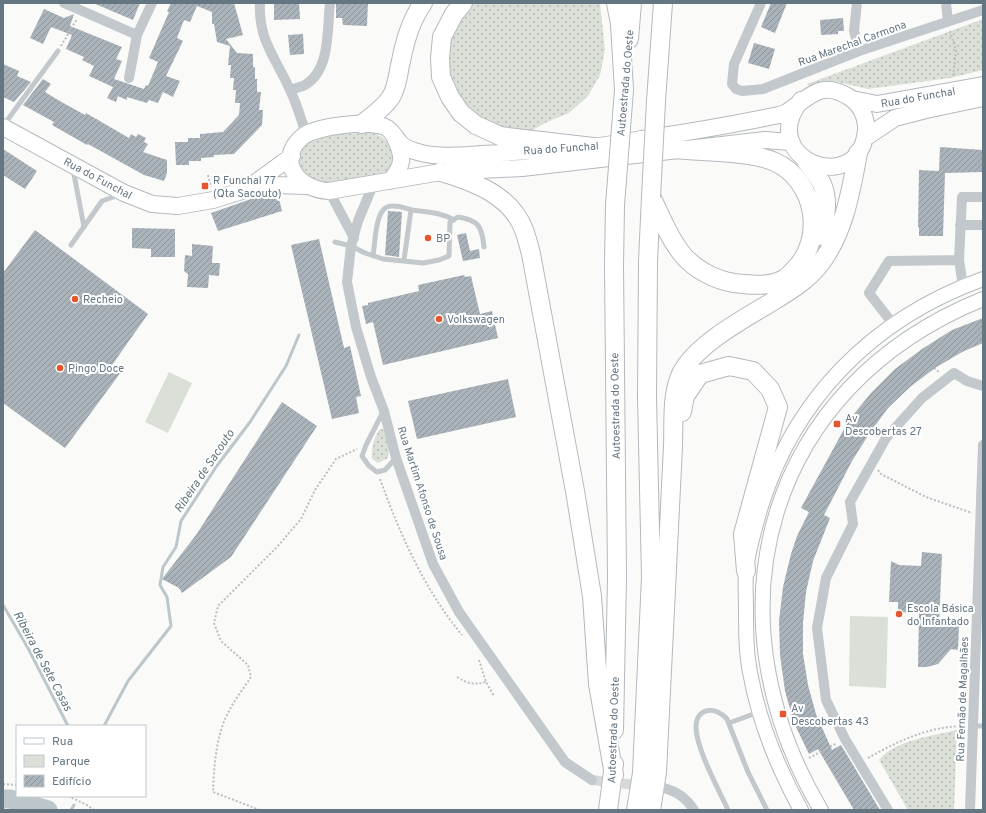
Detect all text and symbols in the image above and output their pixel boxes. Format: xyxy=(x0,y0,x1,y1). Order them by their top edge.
street label: Rua Marechal Carmona xyxy=(796,18,909,70)
street label: Autoestrada do Oeste xyxy=(614,29,638,137)
street label: Rua do Funchal xyxy=(880,85,957,111)
street label: Rua do Funchal xyxy=(523,139,599,159)
street label: Rua do Funchal xyxy=(61,155,134,203)
place label: R Funchal 77 (Qta Sacouto) xyxy=(213,174,282,201)
marker: R Funchal 77 (Qta Sacouto) xyxy=(200,181,210,191)
place label: BP xyxy=(436,232,450,246)
marker: BP xyxy=(423,233,433,243)
place label: Recheio xyxy=(83,293,123,307)
marker: Recheio xyxy=(70,294,80,304)
place label: Volkswagen xyxy=(447,313,505,327)
marker: Volkswagen xyxy=(434,314,444,324)
street label: Autoestrada do Oeste xyxy=(608,352,624,459)
place label: Pingo Doce xyxy=(68,362,124,376)
marker: Pingo Doce xyxy=(55,363,65,373)
place label: Av Descobertas 27 xyxy=(845,412,922,439)
marker: Av Descobertas 27 xyxy=(832,419,842,429)
street label: Rua Martim Afonso de Sousa xyxy=(394,425,450,562)
water label: Ribeira de Sacouto xyxy=(171,426,239,516)
place label: Escola Básica do Infantado xyxy=(907,602,974,629)
water label: Ribeira de Sete Casas xyxy=(9,609,76,715)
marker: Escola Básica do Infantado xyxy=(894,609,904,619)
street label: Rua Fernão de Magalhães xyxy=(954,636,972,762)
street label: Autoestrada do Oeste xyxy=(605,676,623,784)
place label: Av Descobertas 43 xyxy=(791,702,869,729)
marker: Av Descobertas 43 xyxy=(778,709,788,719)
legend xyxy=(16,725,146,797)
text: Rua xyxy=(52,734,73,750)
text: Parque xyxy=(52,754,90,770)
text: Edifício xyxy=(52,774,92,790)

